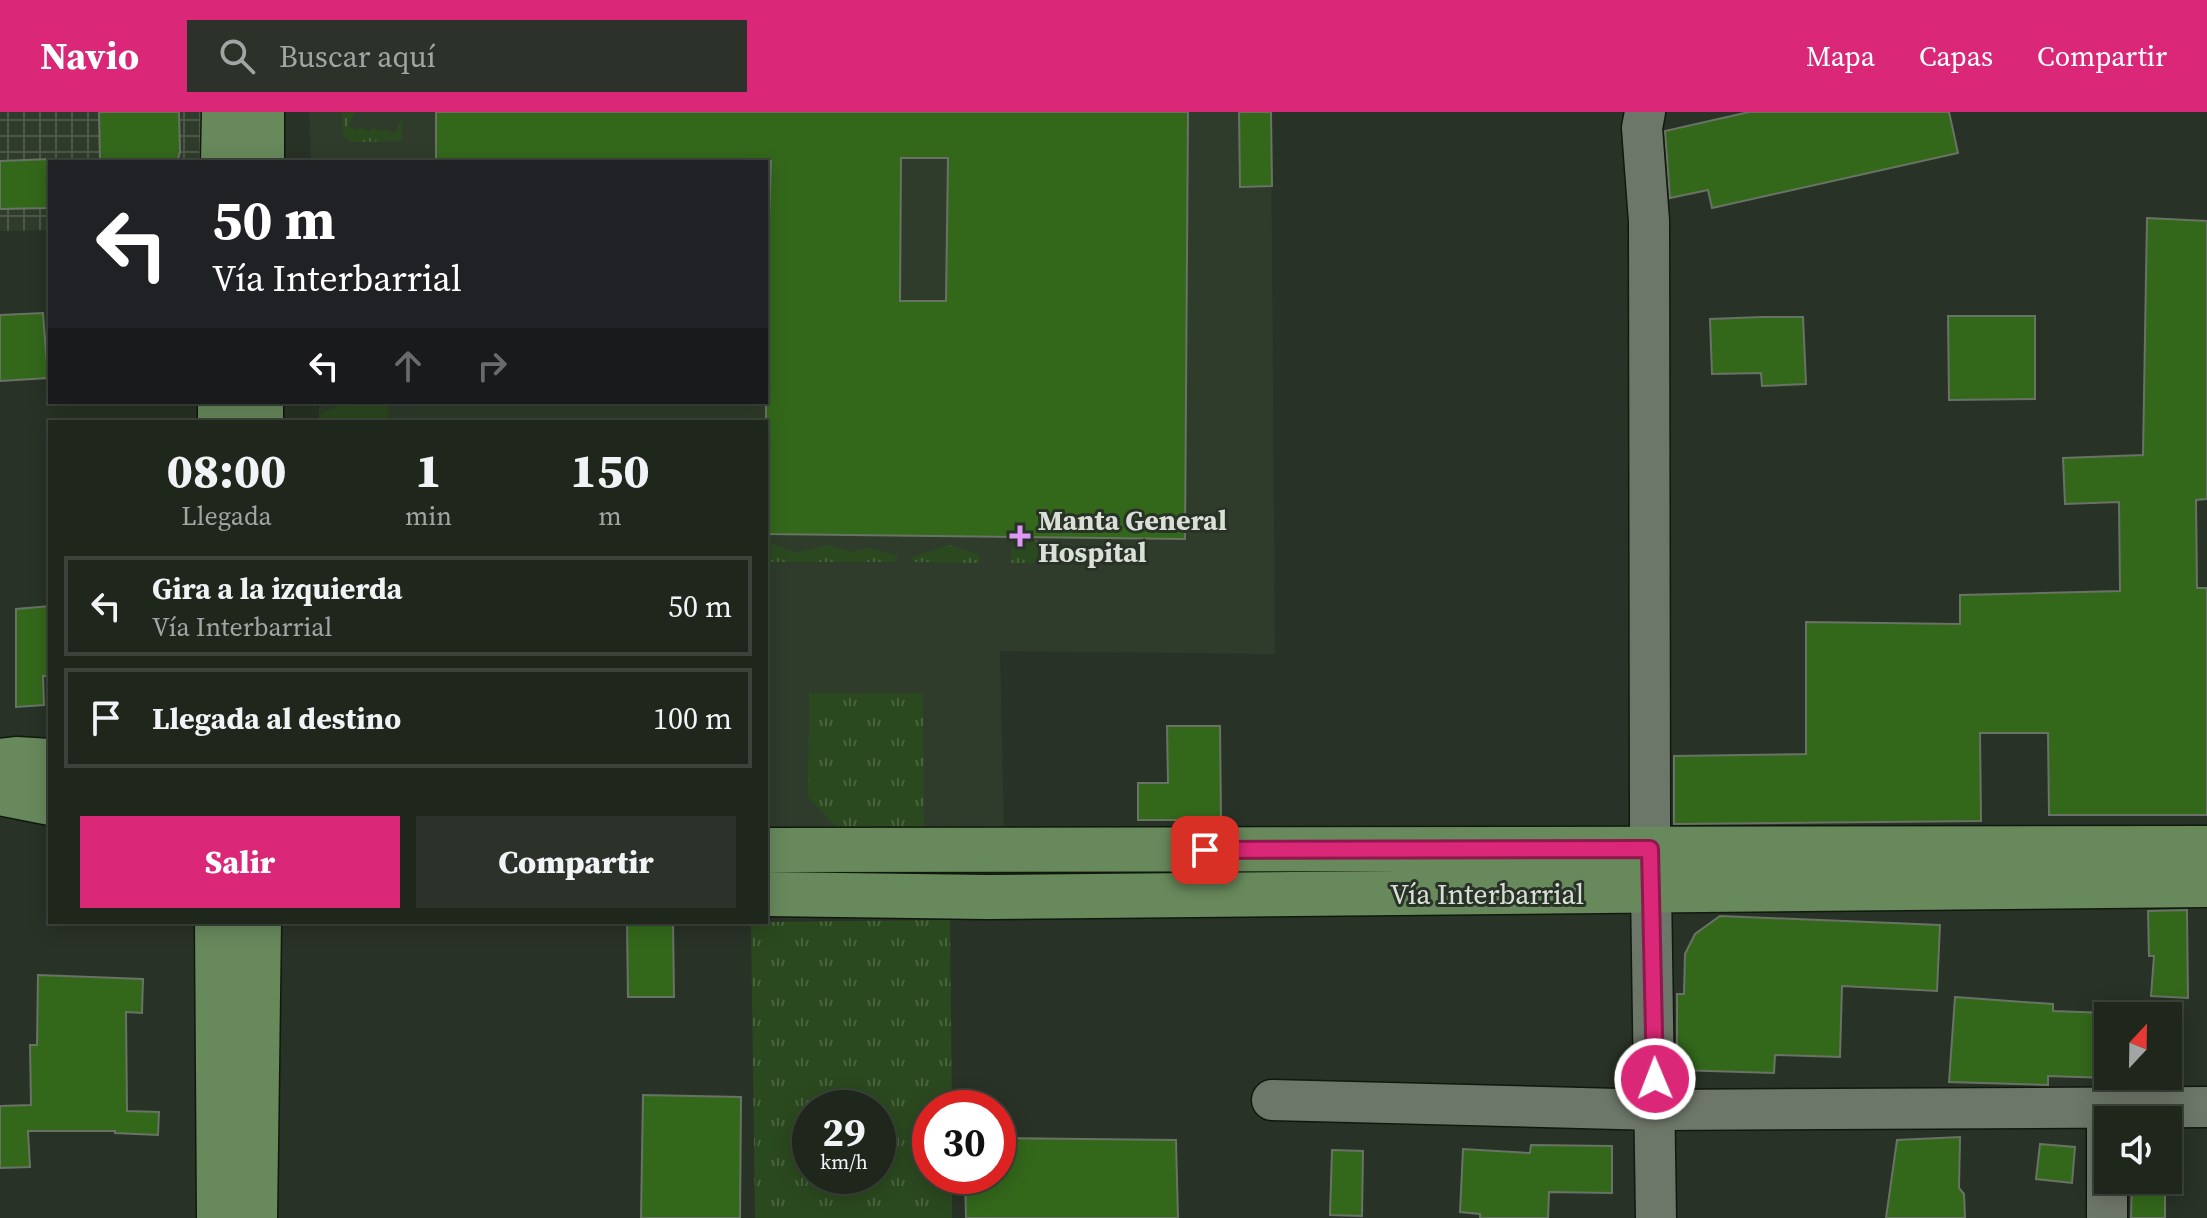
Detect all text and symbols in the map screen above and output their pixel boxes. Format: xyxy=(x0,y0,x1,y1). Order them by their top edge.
search box xyxy=(187,20,747,92)
text: Navio xyxy=(40,30,139,82)
icon: search xyxy=(215,34,259,78)
text: Buscar aquí xyxy=(279,36,436,77)
text: Mapa xyxy=(1806,37,1875,75)
text: Capas xyxy=(1919,37,1993,75)
text: Compartir xyxy=(2037,37,2167,75)
text: 50 m xyxy=(212,181,335,258)
icon: left xyxy=(80,192,184,296)
text: Vía Interbarrial xyxy=(212,254,462,303)
icon: left xyxy=(302,344,346,388)
icon: ahead xyxy=(386,344,430,388)
icon: right xyxy=(470,344,514,388)
text: 08:00 xyxy=(166,437,287,503)
text: 1 xyxy=(415,437,442,503)
text: 150 xyxy=(570,437,650,503)
text: Llegada xyxy=(181,498,272,534)
text: min xyxy=(405,498,452,534)
text: m xyxy=(598,498,622,534)
place label: Manta General Hospital xyxy=(1038,501,1227,571)
marker: Manta General Hospital xyxy=(1009,525,1031,547)
text: Gira a la izquierda xyxy=(152,568,402,609)
icon: left xyxy=(84,584,128,628)
text: 50 m xyxy=(668,586,732,627)
text: Vía Interbarrial xyxy=(152,609,332,645)
icon: arrive xyxy=(84,696,128,740)
text: Llegada al destino xyxy=(152,698,401,739)
text: 100 m xyxy=(653,698,732,739)
button: Salir xyxy=(80,816,400,908)
button: Compartir xyxy=(416,816,736,908)
pin xyxy=(1171,816,1239,884)
icon: arrive xyxy=(1183,828,1227,872)
street label: Vía Interbarrial xyxy=(1390,875,1584,913)
north arrow xyxy=(2094,1002,2182,1090)
map controls xyxy=(2094,1002,2182,1194)
position arrow xyxy=(1613,1037,1697,1121)
speed limit sign: 30 xyxy=(912,1090,1016,1194)
text: 29 xyxy=(822,1105,866,1159)
button: sound xyxy=(2094,1106,2182,1194)
text: km/h xyxy=(820,1148,868,1176)

